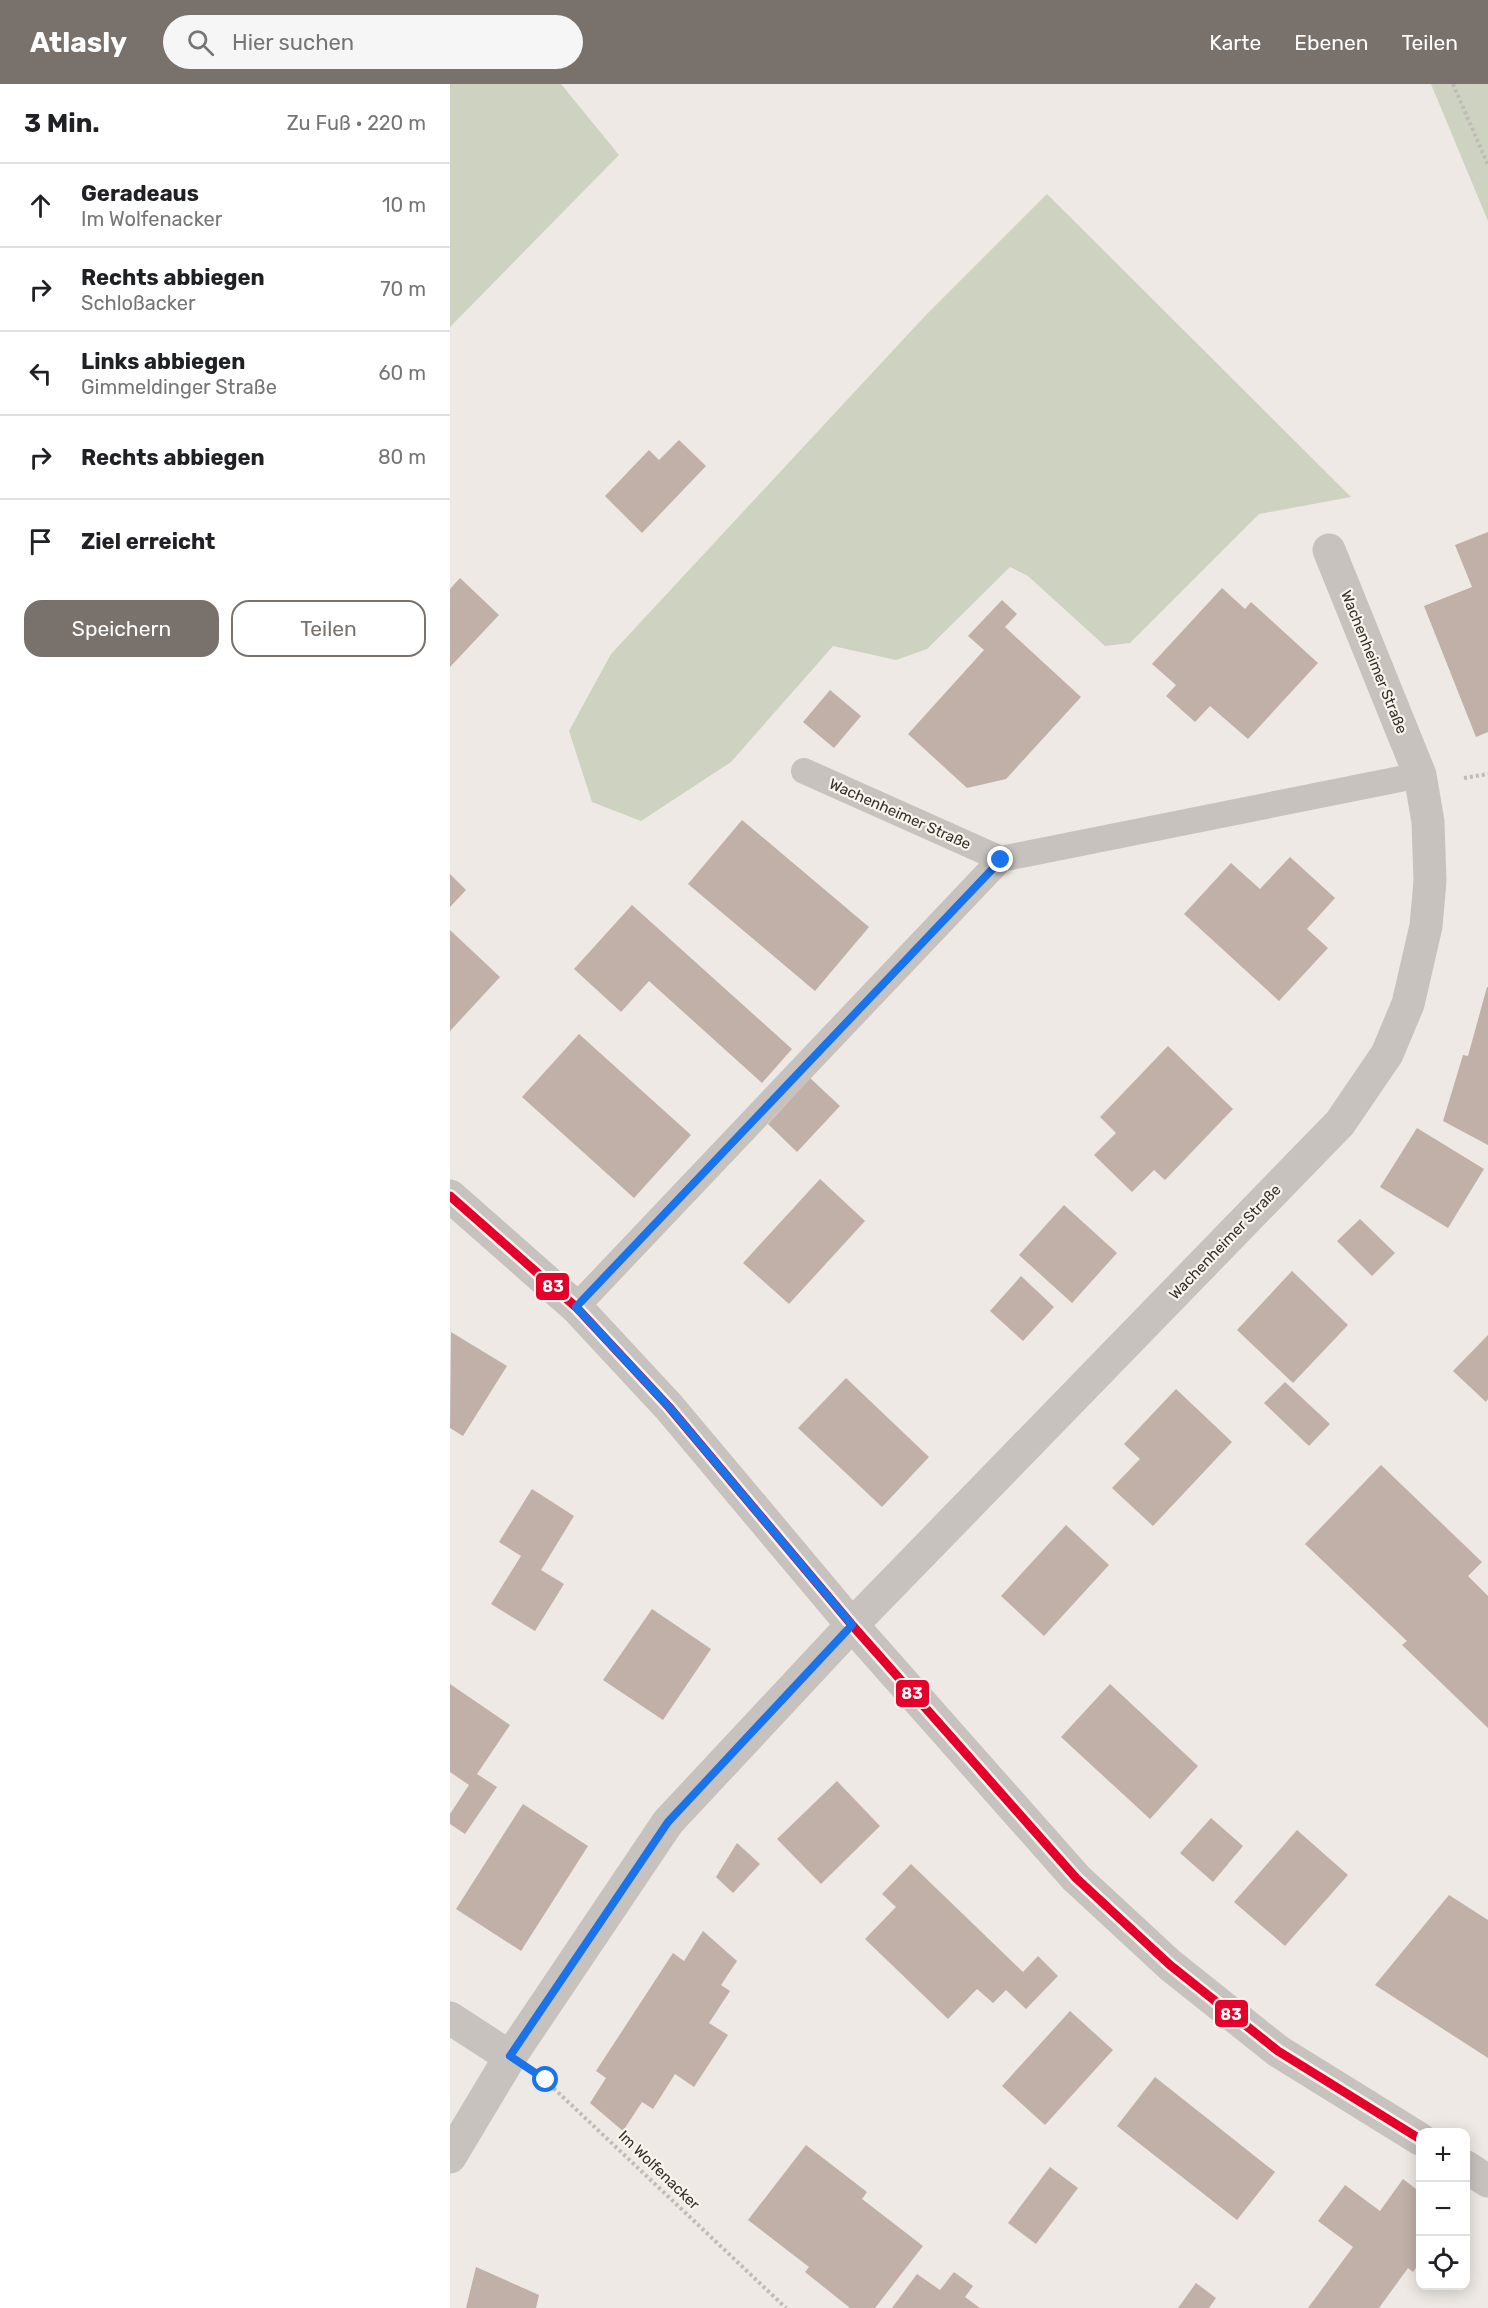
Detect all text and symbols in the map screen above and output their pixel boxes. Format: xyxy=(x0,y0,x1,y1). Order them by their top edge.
search box xyxy=(163,15,583,69)
text: Atlasly xyxy=(30,26,127,59)
icon: search xyxy=(184,26,217,59)
text: Hier suchen xyxy=(232,29,354,56)
text: Karte xyxy=(1209,30,1261,55)
text: Ebenen xyxy=(1294,30,1368,55)
text: Teilen xyxy=(1401,30,1458,55)
text: 3 Min. xyxy=(24,108,100,139)
text: Zu Fuß · 220 m xyxy=(287,111,426,135)
text: Geradeaus xyxy=(81,180,199,207)
icon: ahead xyxy=(24,189,57,222)
text: 10 m xyxy=(382,193,426,217)
text: Im Wolfenacker xyxy=(81,207,222,231)
text: Rechts abbiegen xyxy=(81,264,265,291)
icon: right xyxy=(24,273,57,306)
text: 70 m xyxy=(380,277,426,301)
text: Schloßacker xyxy=(81,291,196,315)
text: Links abbiegen xyxy=(81,348,245,375)
icon: left xyxy=(24,357,57,390)
text: 60 m xyxy=(379,361,426,385)
text: Gimmeldinger Straße xyxy=(81,375,277,399)
icon: right xyxy=(24,441,57,474)
text: Rechts abbiegen xyxy=(81,444,265,471)
text: 80 m xyxy=(378,445,426,469)
icon: arrive xyxy=(24,525,57,558)
text: Ziel erreicht xyxy=(81,528,215,555)
street label: Wachenheimer Straße xyxy=(1337,588,1411,736)
button: Speichern xyxy=(24,600,219,657)
button: Teilen xyxy=(231,600,426,657)
street label: Wachenheimer Straße xyxy=(826,775,974,853)
route end xyxy=(987,846,1013,872)
street label: Wachenheimer Straße xyxy=(1165,1181,1285,1303)
line badge: 83 xyxy=(535,1272,570,1301)
text: 83 xyxy=(542,1277,564,1296)
line badge: 83 xyxy=(895,1679,930,1708)
text: 83 xyxy=(901,1684,923,1703)
line badge: 83 xyxy=(1214,1999,1249,2028)
text: 83 xyxy=(1220,2005,1242,2024)
route start xyxy=(532,2066,558,2092)
street label: Im Wolfenacker xyxy=(615,2127,704,2213)
map controls xyxy=(1416,2128,1470,2290)
button: + xyxy=(1416,2128,1470,2182)
button: − xyxy=(1416,2182,1470,2236)
button: locate xyxy=(1416,2236,1470,2290)

